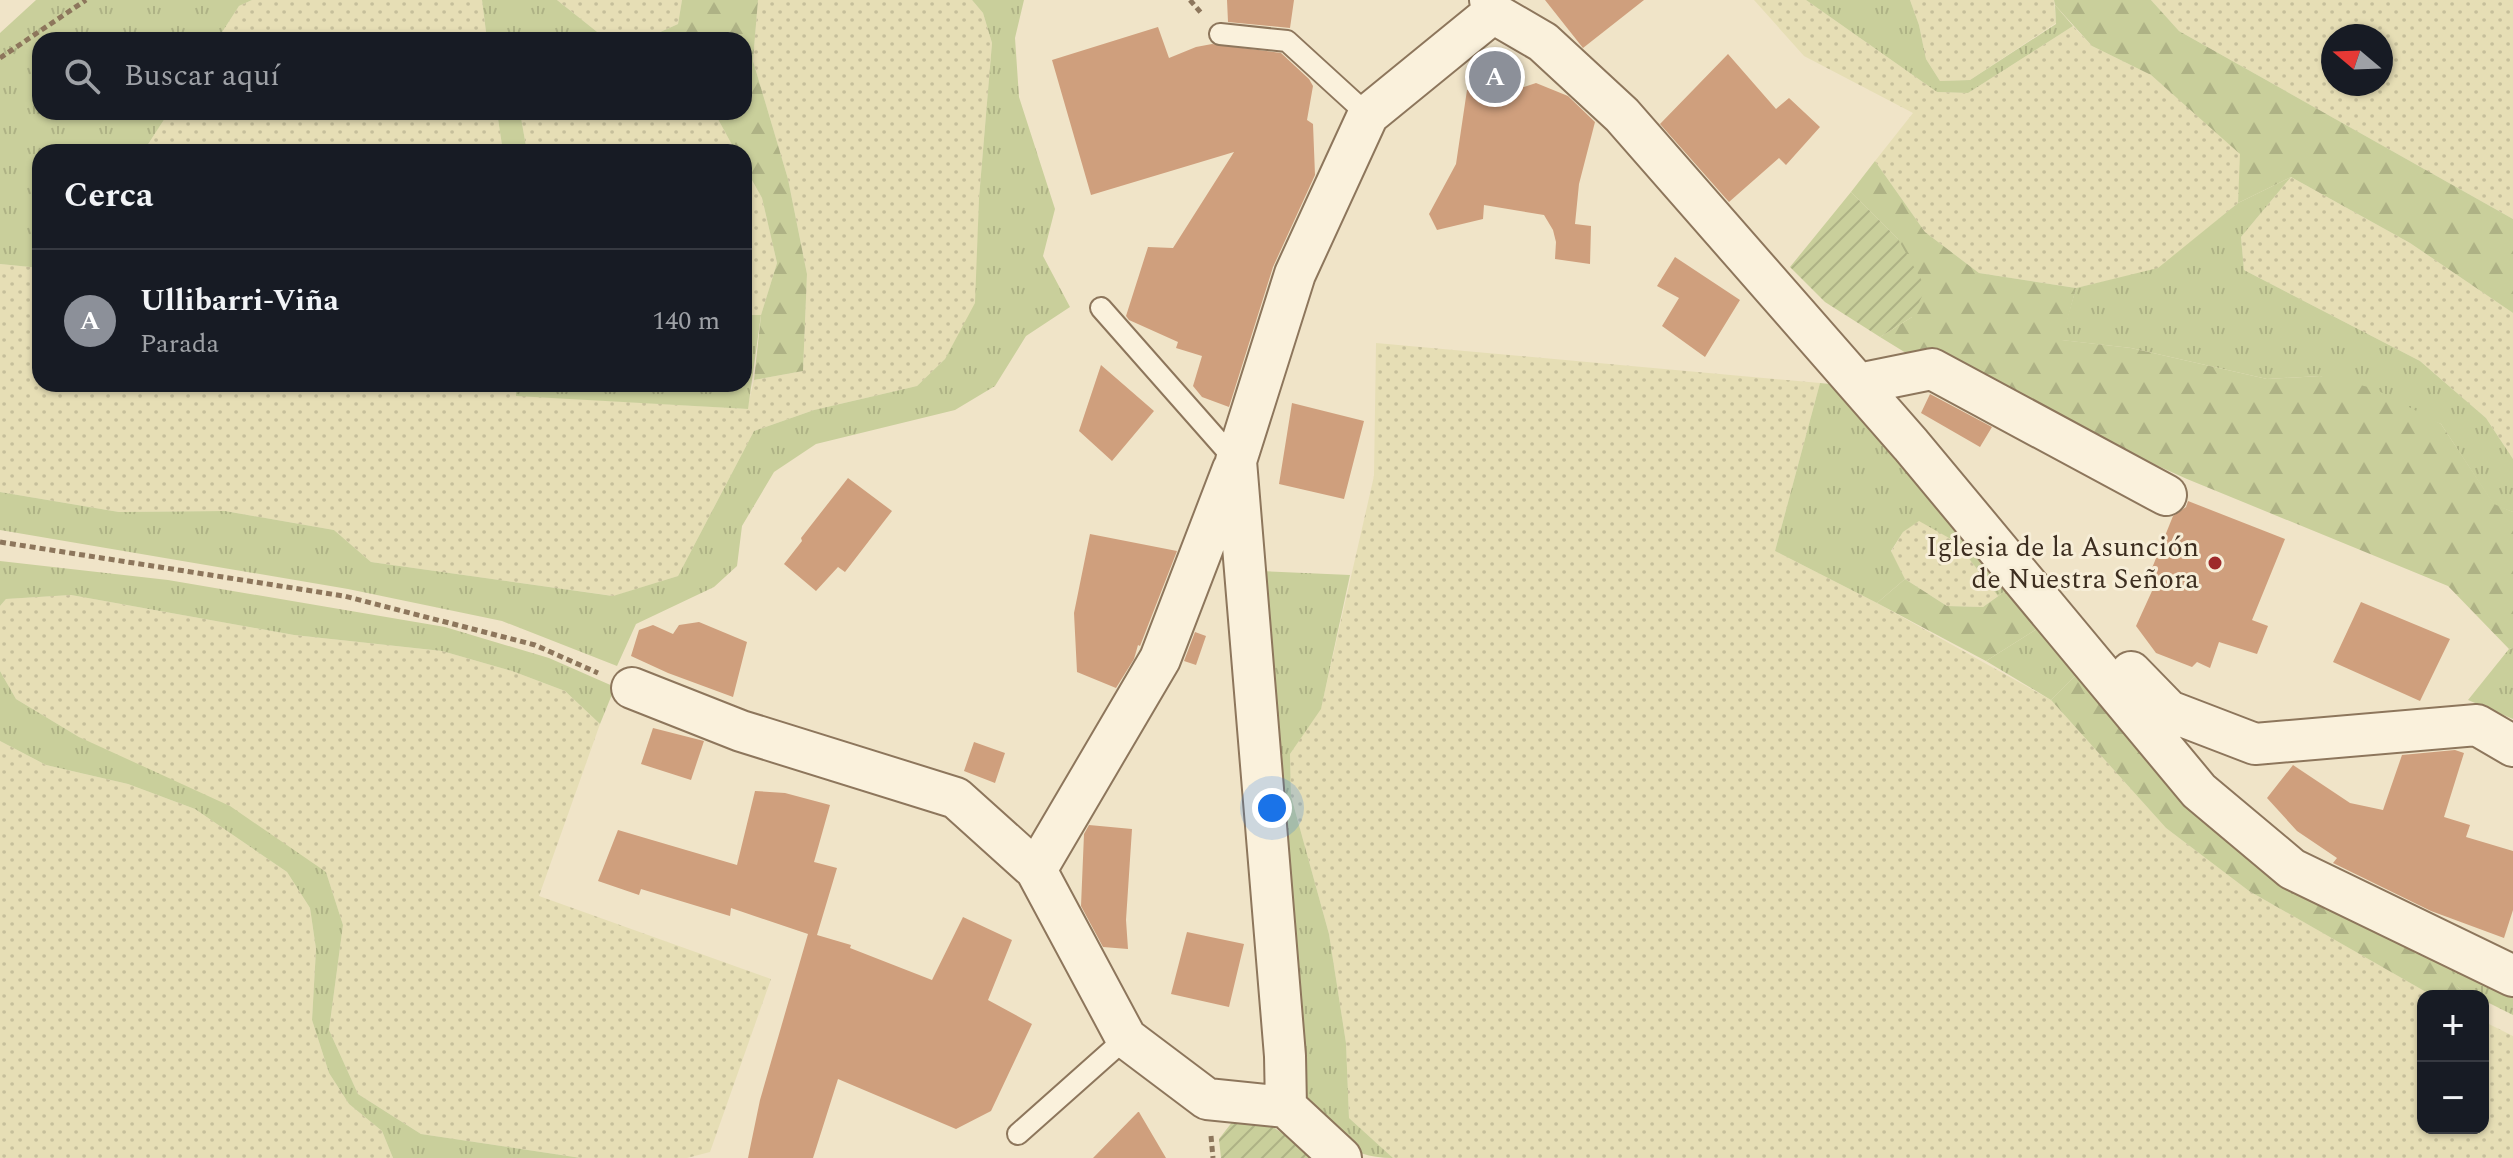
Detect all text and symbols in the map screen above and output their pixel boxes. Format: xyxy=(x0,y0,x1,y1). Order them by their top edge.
north arrow xyxy=(2321,24,2393,96)
search box xyxy=(32,32,752,120)
pin: A xyxy=(1469,47,1521,107)
text: Buscar aquí xyxy=(124,53,280,99)
icon: search xyxy=(60,54,104,98)
text: Cerca xyxy=(64,170,153,222)
text: Ullibarri-Viña xyxy=(140,278,339,324)
text: A xyxy=(80,301,100,341)
text: 140 m xyxy=(652,301,720,341)
text: Parada xyxy=(140,324,219,364)
place label: Iglesia de la Asunción de Nuestra Señora xyxy=(1926,526,2199,601)
marker: Iglesia de la Asunción de Nuestra Señora xyxy=(2206,554,2224,572)
your location xyxy=(1252,788,1292,828)
map controls xyxy=(2417,990,2489,1134)
button: + xyxy=(2417,990,2489,1062)
button: − xyxy=(2417,1062,2489,1134)

